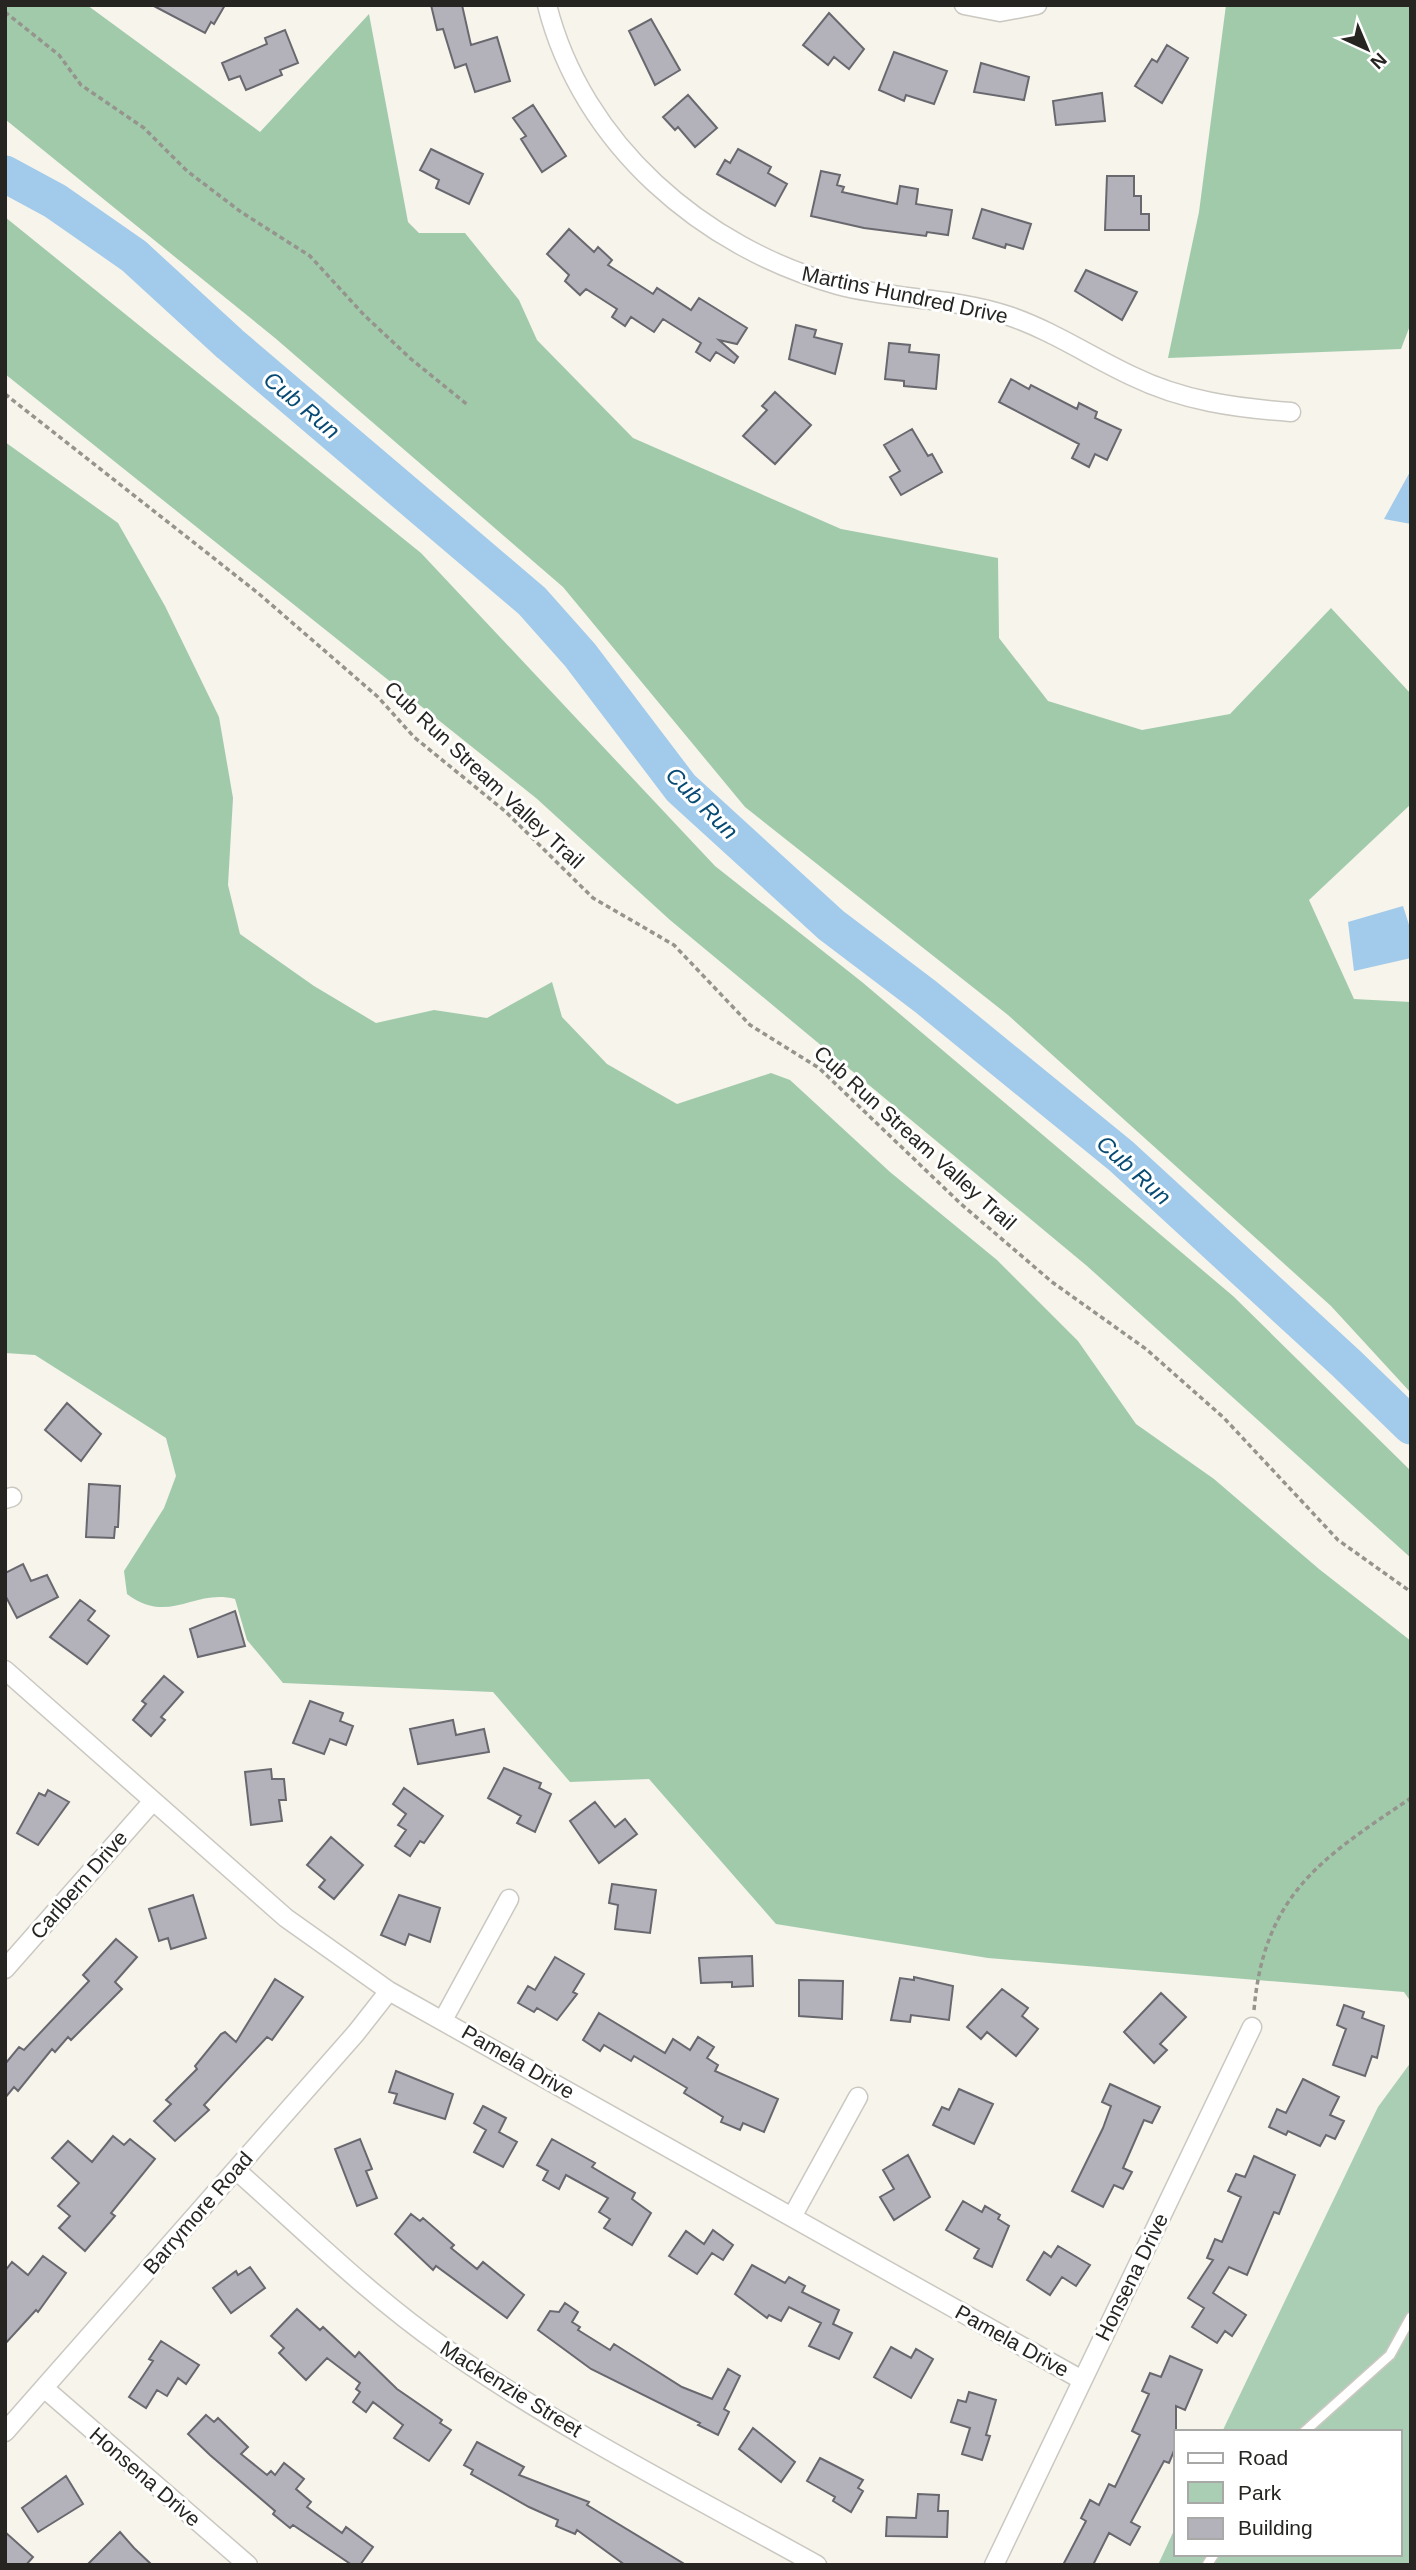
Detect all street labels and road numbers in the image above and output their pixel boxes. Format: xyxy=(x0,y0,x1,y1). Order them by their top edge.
street label: Martins Hundred Drive xyxy=(800,261,1010,328)
street label: Cub Run Stream Valley Trail xyxy=(380,676,588,873)
street label: Cub Run Stream Valley Trail xyxy=(810,1041,1021,1234)
street label: Carlbern Drive xyxy=(26,1826,132,1943)
street label: Pamela Drive xyxy=(458,2020,579,2103)
street label: Barrymore Road xyxy=(138,2147,257,2278)
street label: Honsena Drive xyxy=(1091,2209,1172,2344)
street label: Pamela Drive xyxy=(952,2300,1073,2381)
street label: Mackenzie Street xyxy=(436,2336,586,2441)
street label: Honsena Drive xyxy=(85,2422,205,2531)

